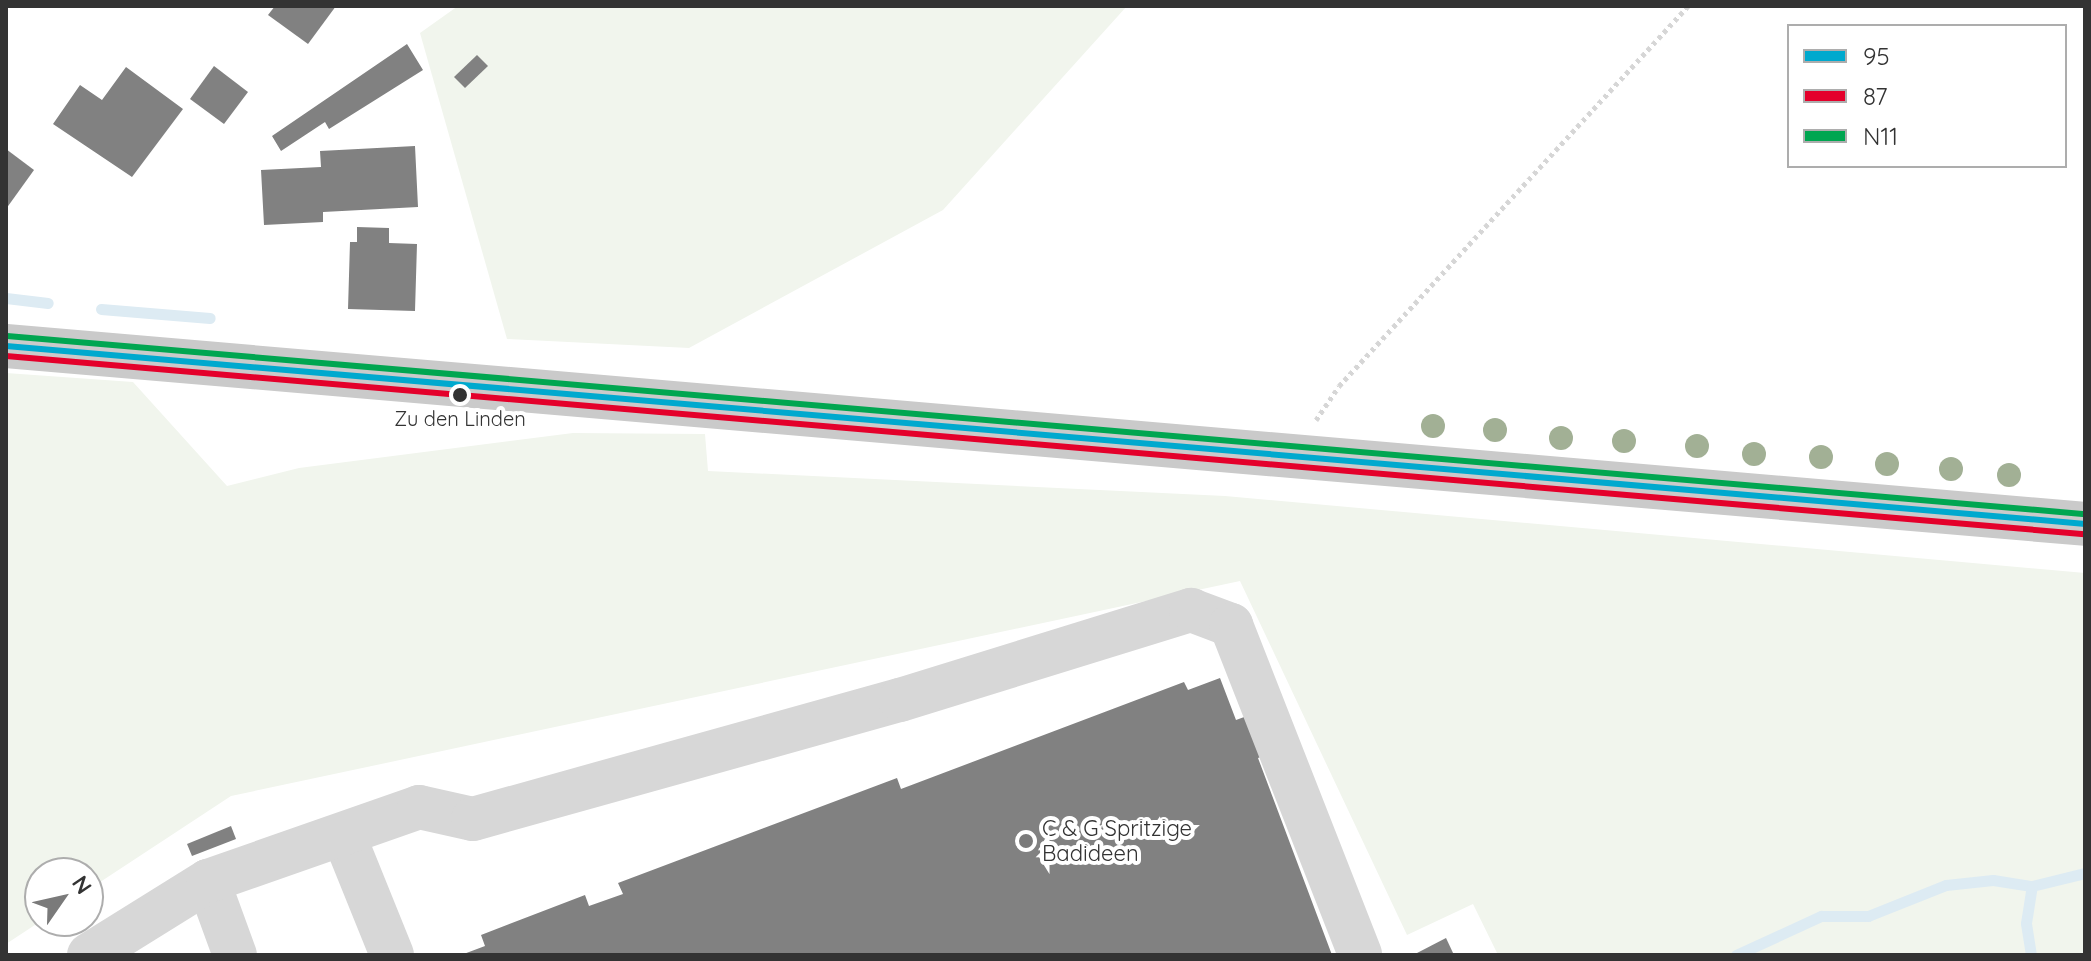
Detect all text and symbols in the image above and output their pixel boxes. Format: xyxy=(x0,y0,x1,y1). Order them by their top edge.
legend xyxy=(1787,24,2067,168)
text: 95 xyxy=(1863,41,1889,71)
text: 87 xyxy=(1863,81,1888,111)
text: N11 xyxy=(1863,121,1898,151)
marker: Zu den Linden xyxy=(452,387,468,403)
place label: Zu den Linden xyxy=(394,406,526,430)
place label: C & G Spritzige Badideen xyxy=(1042,815,1192,866)
marker: C & G Spritzige Badideen xyxy=(1017,832,1035,850)
north arrow xyxy=(24,857,104,937)
text: N xyxy=(66,870,98,899)

